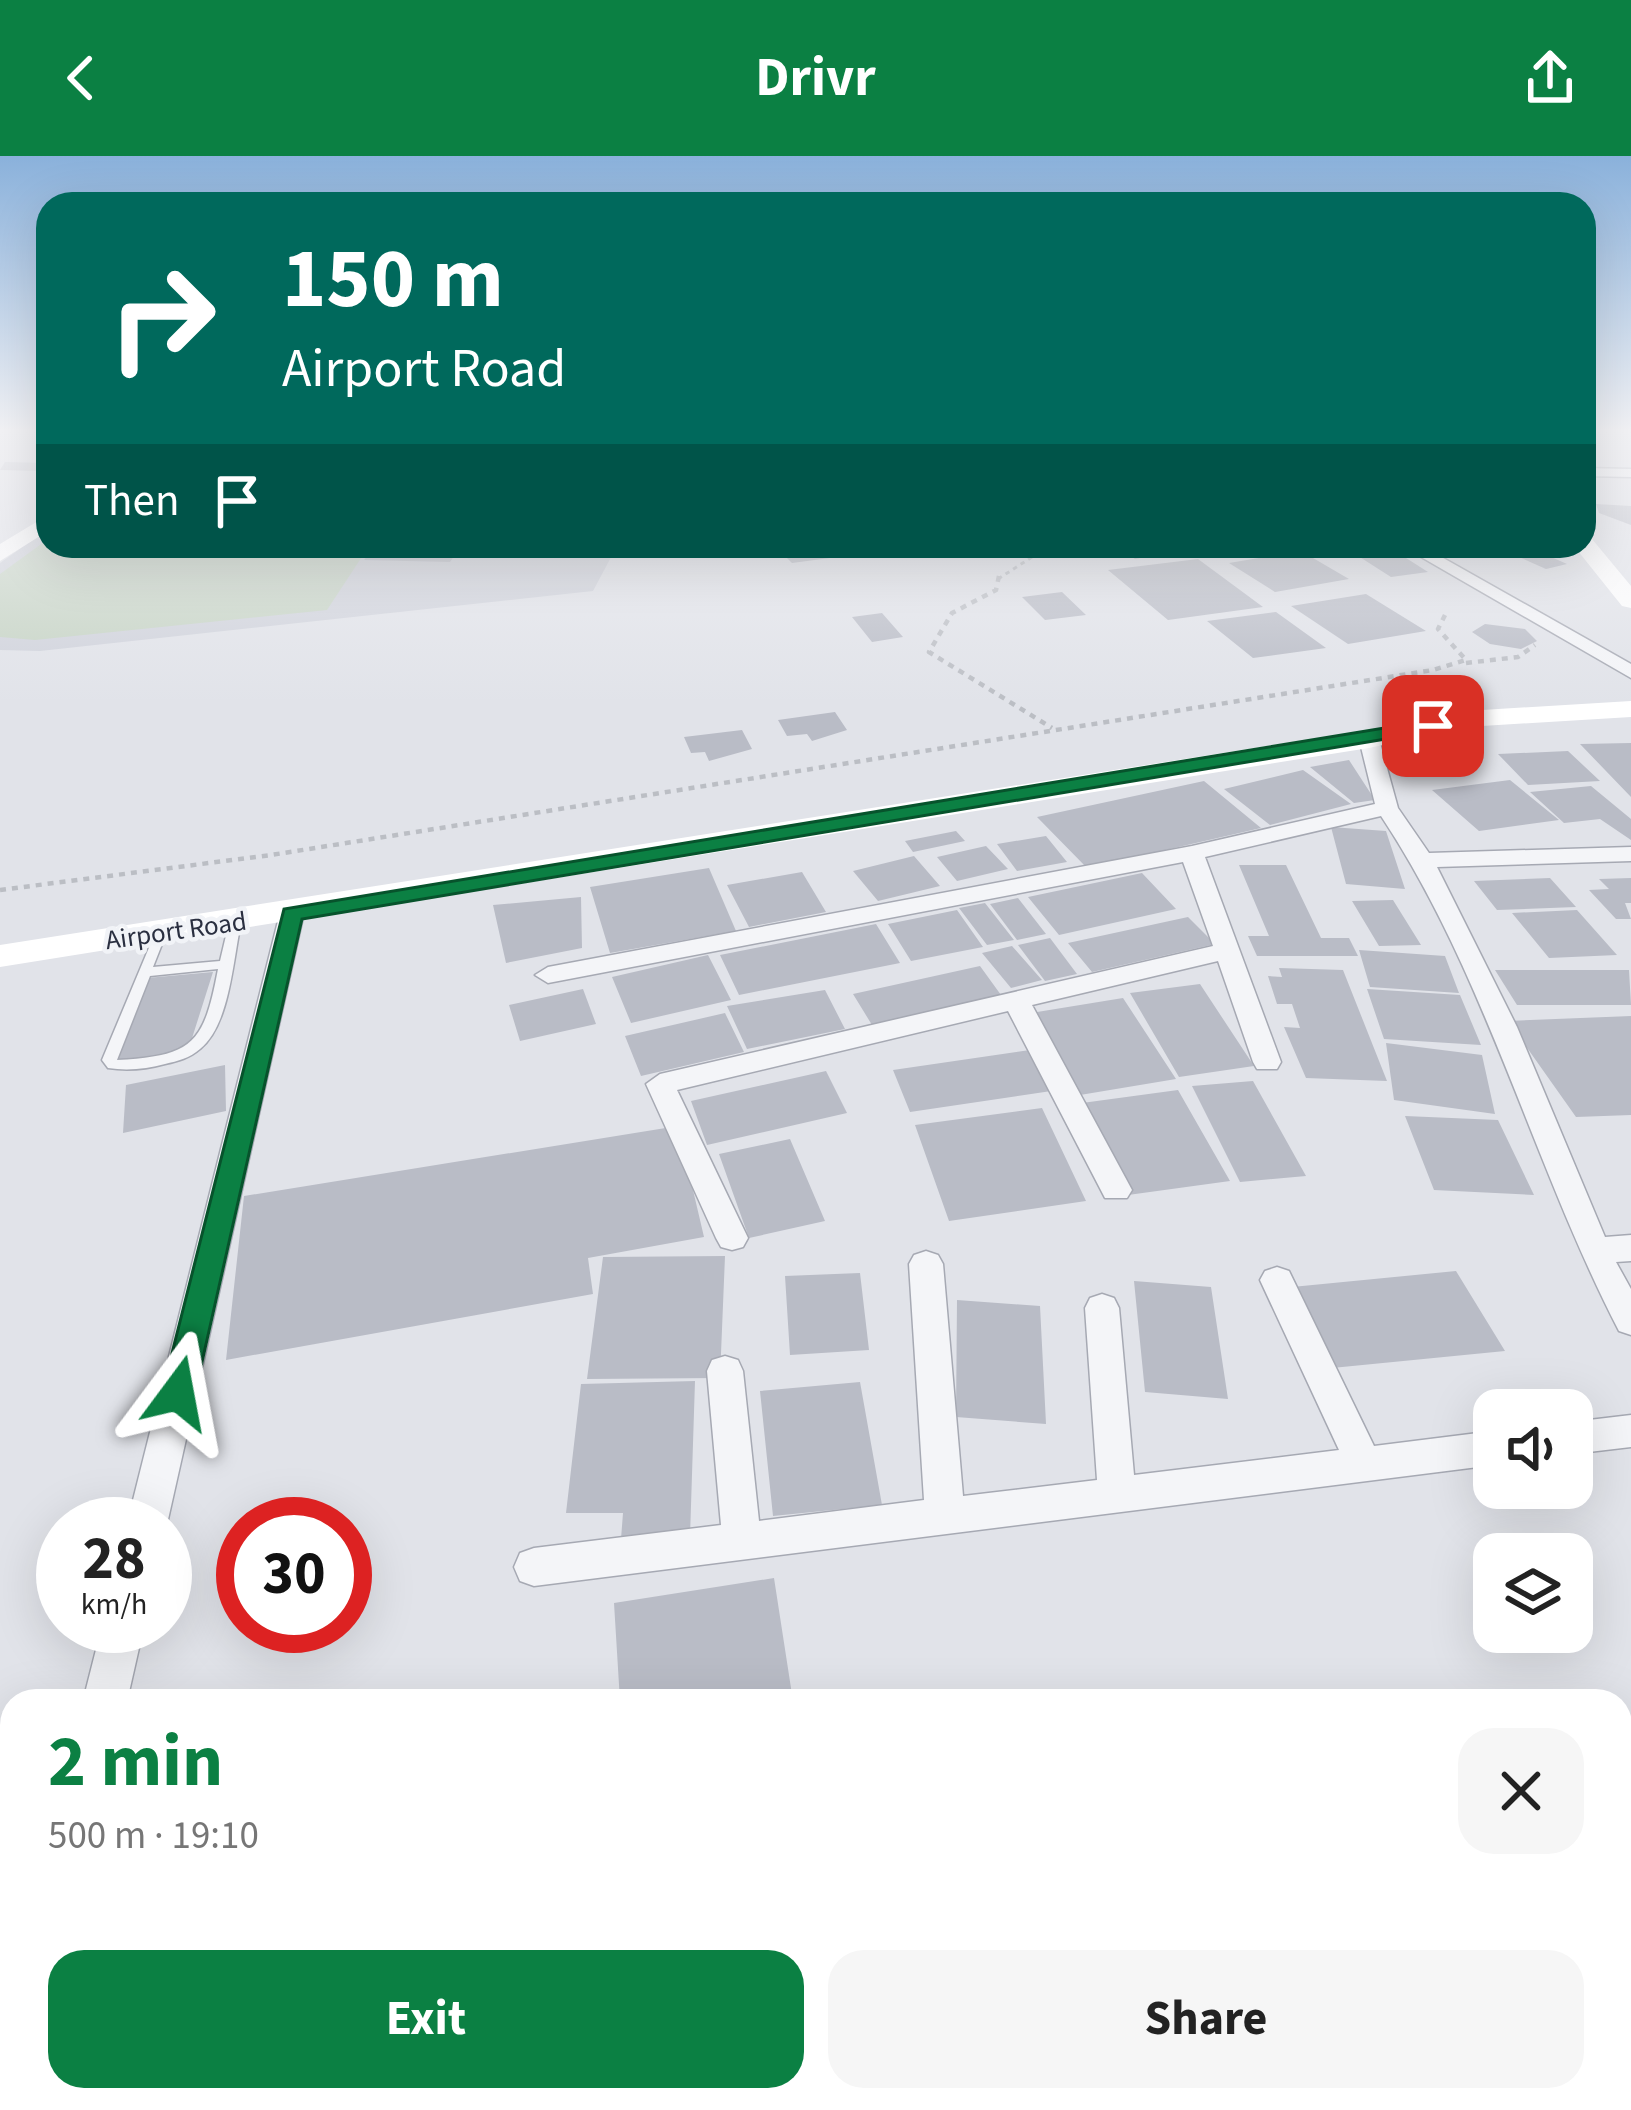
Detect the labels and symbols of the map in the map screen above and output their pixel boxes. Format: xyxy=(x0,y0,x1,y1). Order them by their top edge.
pin xyxy=(1382,675,1484,777)
street label: Airport Road xyxy=(103,902,249,960)
position arrow xyxy=(115,1330,241,1456)
speed limit sign: 30 xyxy=(216,1497,372,1653)

